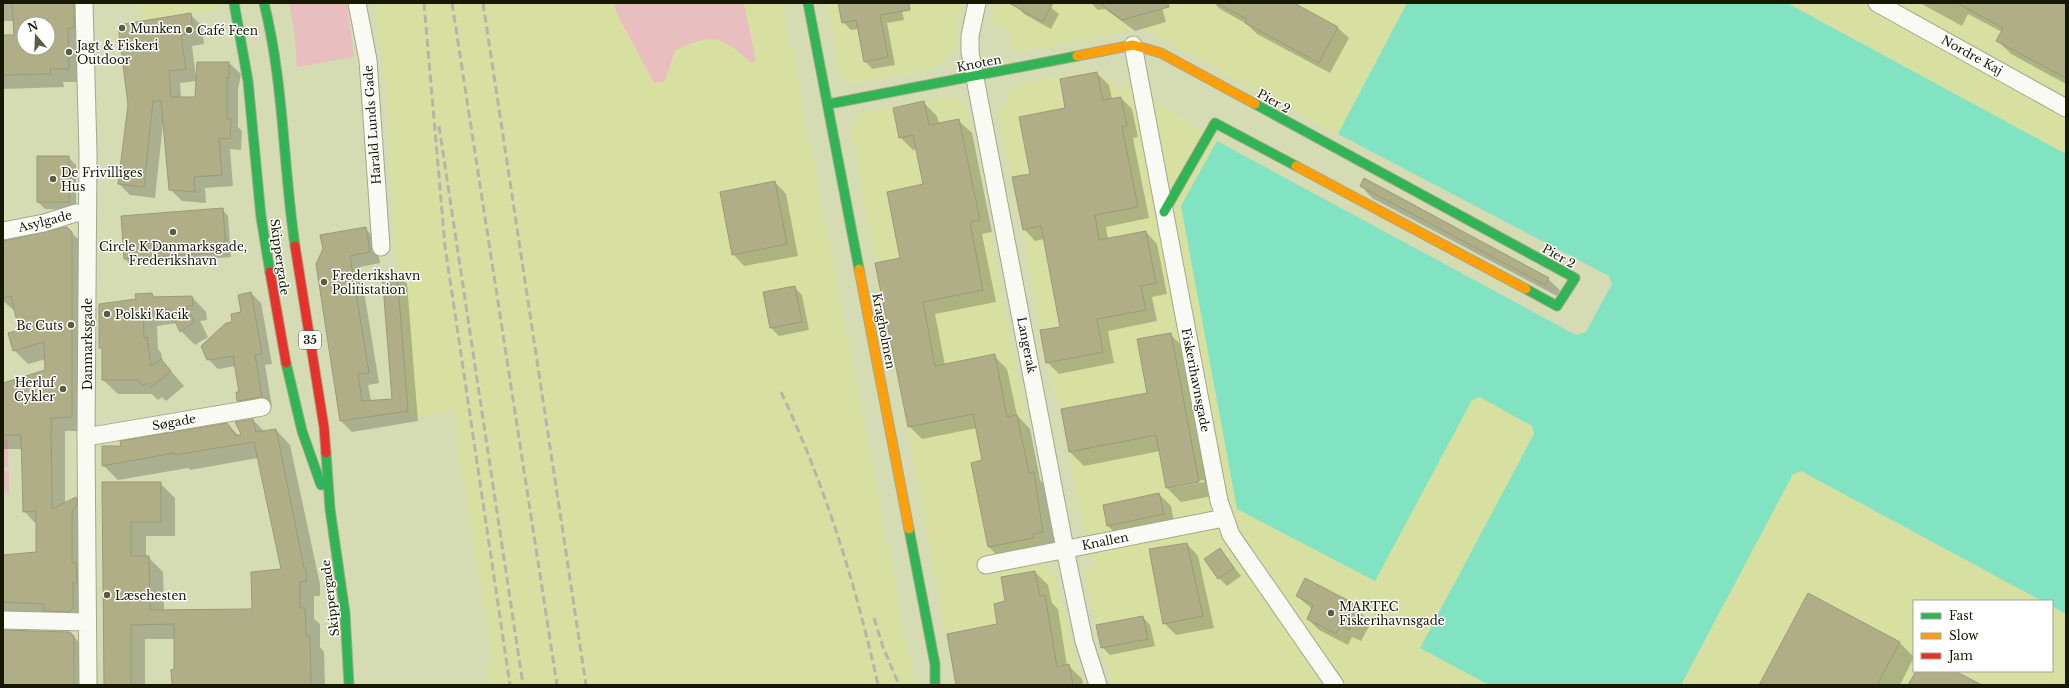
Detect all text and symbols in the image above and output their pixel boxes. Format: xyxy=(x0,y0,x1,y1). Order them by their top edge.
north arrow xyxy=(16,16,56,56)
text: N xyxy=(26,18,41,35)
place label: Munken xyxy=(130,21,181,36)
marker: Munken xyxy=(117,23,127,33)
place label: Café Feen xyxy=(197,23,258,38)
marker: Café Feen xyxy=(184,25,194,35)
street label: Nordre Kaj xyxy=(1939,32,2005,78)
place label: Jagt & Fiskeri Outdoor xyxy=(75,38,158,67)
marker: Jagt & Fiskeri Outdoor xyxy=(64,47,74,57)
street label: Knoten xyxy=(955,51,1003,75)
street label: Harald Lunds Gade xyxy=(360,65,384,185)
street label: Pier 2 xyxy=(1255,86,1293,116)
place label: De Frivilliges Hus xyxy=(61,165,142,194)
marker: De Frivilliges Hus xyxy=(48,174,58,184)
street label: Asylgade xyxy=(16,207,74,235)
street label: Skippergade xyxy=(267,218,293,296)
marker: Circle K Danmarksgade, Frederikshavn xyxy=(168,227,178,237)
place label: Circle K Danmarksgade, Frederikshavn xyxy=(99,239,247,268)
street label: Pier 2 xyxy=(1540,241,1578,271)
place label: Frederikshavn Politistation xyxy=(332,268,420,297)
marker: Frederikshavn Politistation xyxy=(319,277,329,287)
street label: Kragholmen xyxy=(869,292,899,370)
street label: Danmarksgade xyxy=(80,298,95,390)
place label: Polski Kacik xyxy=(115,307,190,322)
marker: Polski Kacik xyxy=(102,309,112,319)
street label: Langerak xyxy=(1014,315,1040,375)
place label: Bc Cuts xyxy=(16,318,63,333)
marker: Bc Cuts xyxy=(66,320,76,330)
street label: Fiskerihavnsgade xyxy=(1179,327,1213,433)
road number: 35 xyxy=(299,331,321,349)
place label: Herluf Cykler xyxy=(14,375,57,404)
marker: Herluf Cykler xyxy=(58,384,68,394)
street label: Søgade xyxy=(151,411,197,433)
street label: Knallen xyxy=(1080,529,1130,553)
street label: Skippergade xyxy=(318,559,342,637)
place label: Læsehesten xyxy=(115,588,187,603)
marker: Læsehesten xyxy=(102,590,112,600)
place label: MARTEC Fiskerihavnsgade xyxy=(1339,599,1445,628)
legend xyxy=(1913,600,2053,672)
marker: MARTEC Fiskerihavnsgade xyxy=(1326,608,1336,618)
text: Fast xyxy=(1949,608,1974,623)
text: Slow xyxy=(1949,628,1979,643)
text: Jam xyxy=(1947,648,1973,663)

